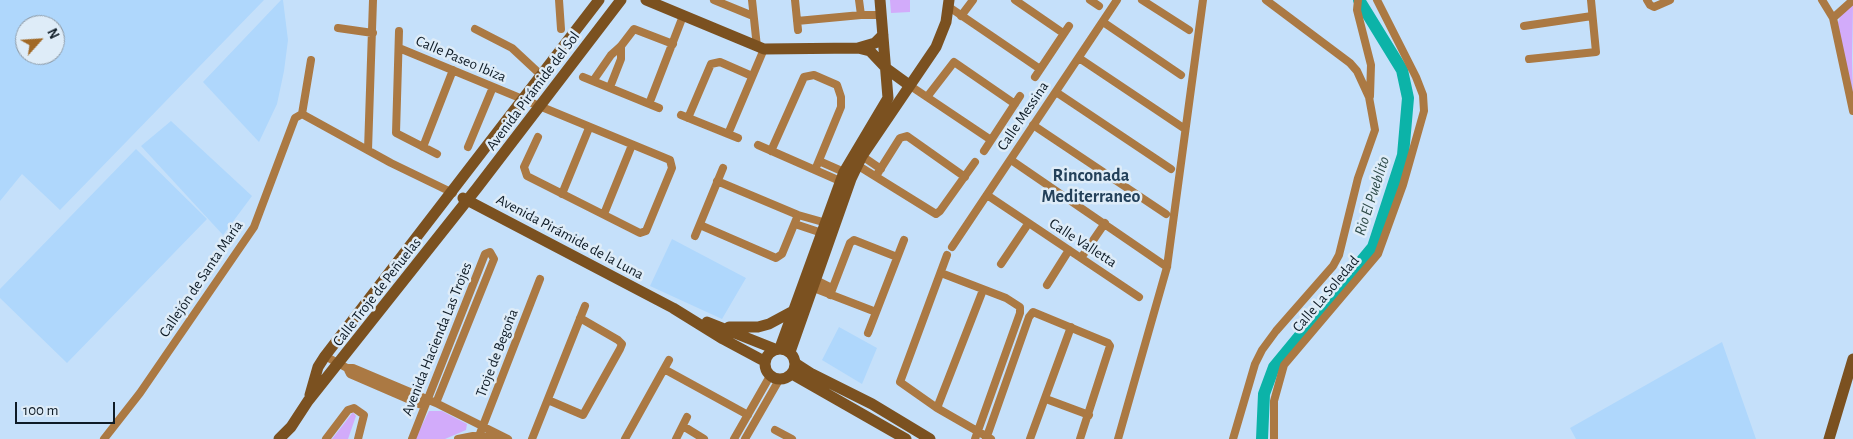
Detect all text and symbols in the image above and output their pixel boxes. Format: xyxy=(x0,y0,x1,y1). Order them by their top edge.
north arrow xyxy=(15,15,65,65)
text: N xyxy=(44,26,61,41)
street label: Avenida Pirámide del Sol xyxy=(482,28,584,154)
street label: Calle Paseo Ibiza xyxy=(413,32,509,86)
street label: Calle Messina xyxy=(993,78,1053,154)
water label: Rio El Pueblito xyxy=(1350,154,1394,238)
district label: Rinconada Mediterraneo xyxy=(1042,165,1140,208)
street label: Avenida Pirámide de la Luna xyxy=(493,190,647,284)
street label: Calle Valletta xyxy=(1046,215,1120,271)
street label: Callejón de Santa María xyxy=(155,217,247,341)
street label: Calle Troje de Peñuelas xyxy=(329,234,425,350)
street label: Calle La Soledad xyxy=(1289,252,1363,336)
street label: Avenida Hacienda Las Trojes xyxy=(398,259,476,419)
street label: Troje de Begoña xyxy=(472,306,522,400)
scale bar xyxy=(18,392,118,424)
text: 100 m xyxy=(23,403,58,418)

